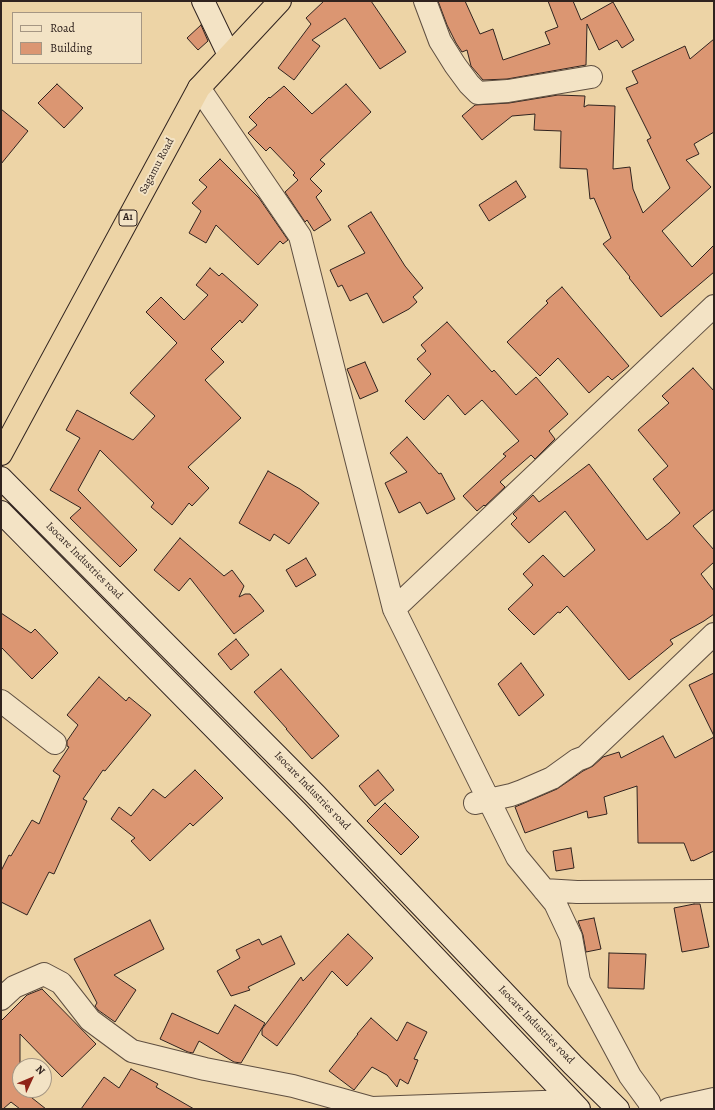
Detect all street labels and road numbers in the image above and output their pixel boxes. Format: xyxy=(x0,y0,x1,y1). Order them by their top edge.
street label: Sagamu Road xyxy=(137,136,177,196)
road number: A1 xyxy=(119,210,137,226)
street label: Isocare Industries road xyxy=(43,520,125,602)
street label: Isocare Industries road xyxy=(271,749,353,833)
street label: Isocare Industries road xyxy=(495,983,577,1067)

